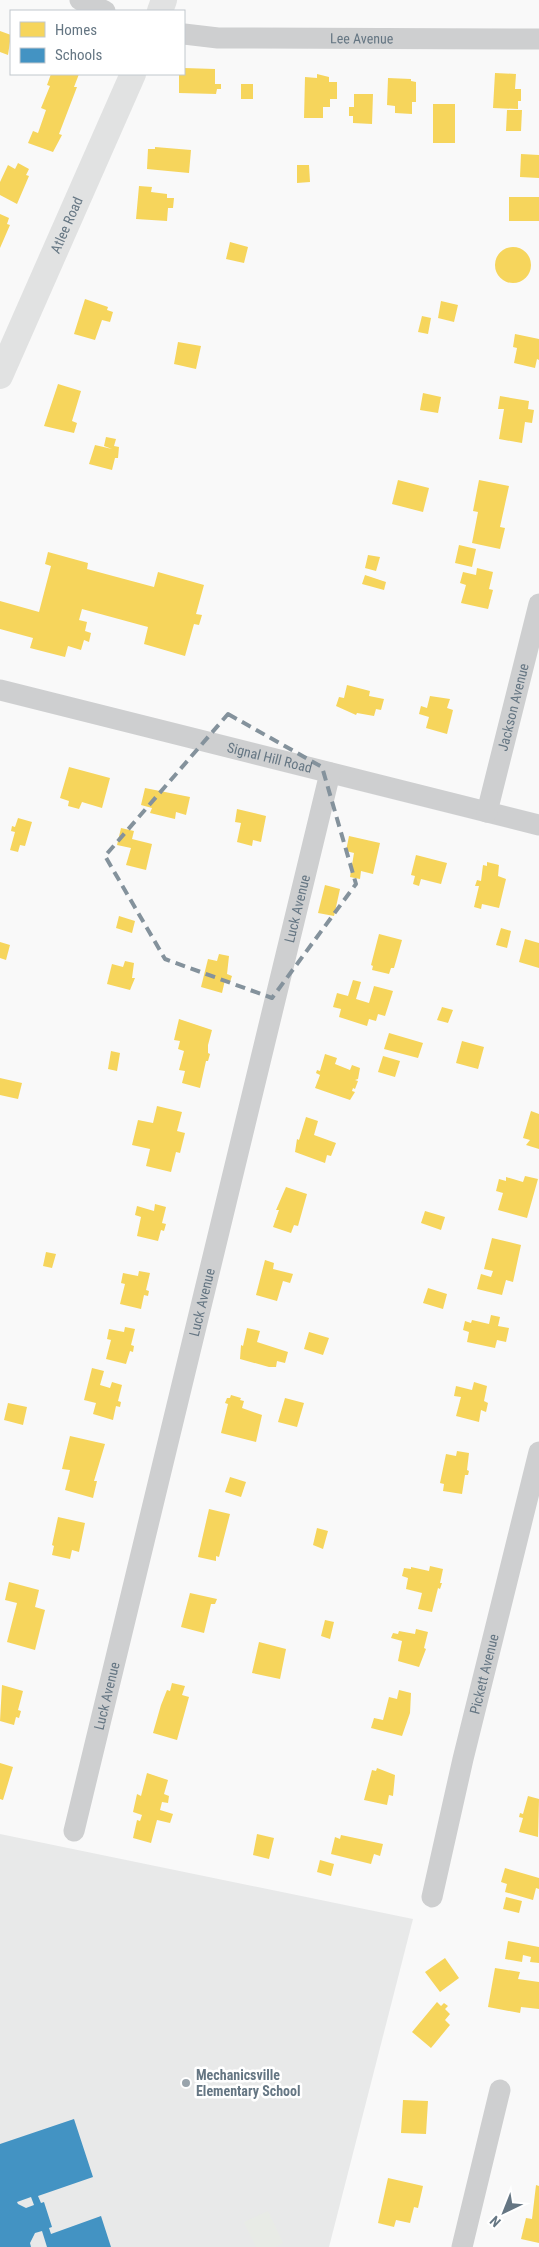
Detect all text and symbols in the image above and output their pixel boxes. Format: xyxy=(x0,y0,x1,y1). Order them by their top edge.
legend xyxy=(10,10,185,75)
text: Homes xyxy=(55,21,97,39)
street label: Lee Avenue xyxy=(330,30,394,47)
text: Schools xyxy=(55,46,102,64)
street label: Atlee Road xyxy=(47,194,86,256)
street label: Jackson Avenue xyxy=(495,661,532,753)
street label: Signal Hill Road xyxy=(226,739,314,776)
street label: Luck Avenue xyxy=(281,873,313,944)
street label: Luck Avenue xyxy=(186,1266,218,1338)
street label: Pickett Avenue xyxy=(466,1632,502,1716)
street label: Luck Avenue xyxy=(91,1660,123,1732)
place label: Mechanicsville Elementary School xyxy=(196,2067,301,2099)
marker: Mechanicsville Elementary School xyxy=(180,2077,192,2089)
north arrow xyxy=(479,2187,529,2237)
text: N xyxy=(487,2213,504,2230)

